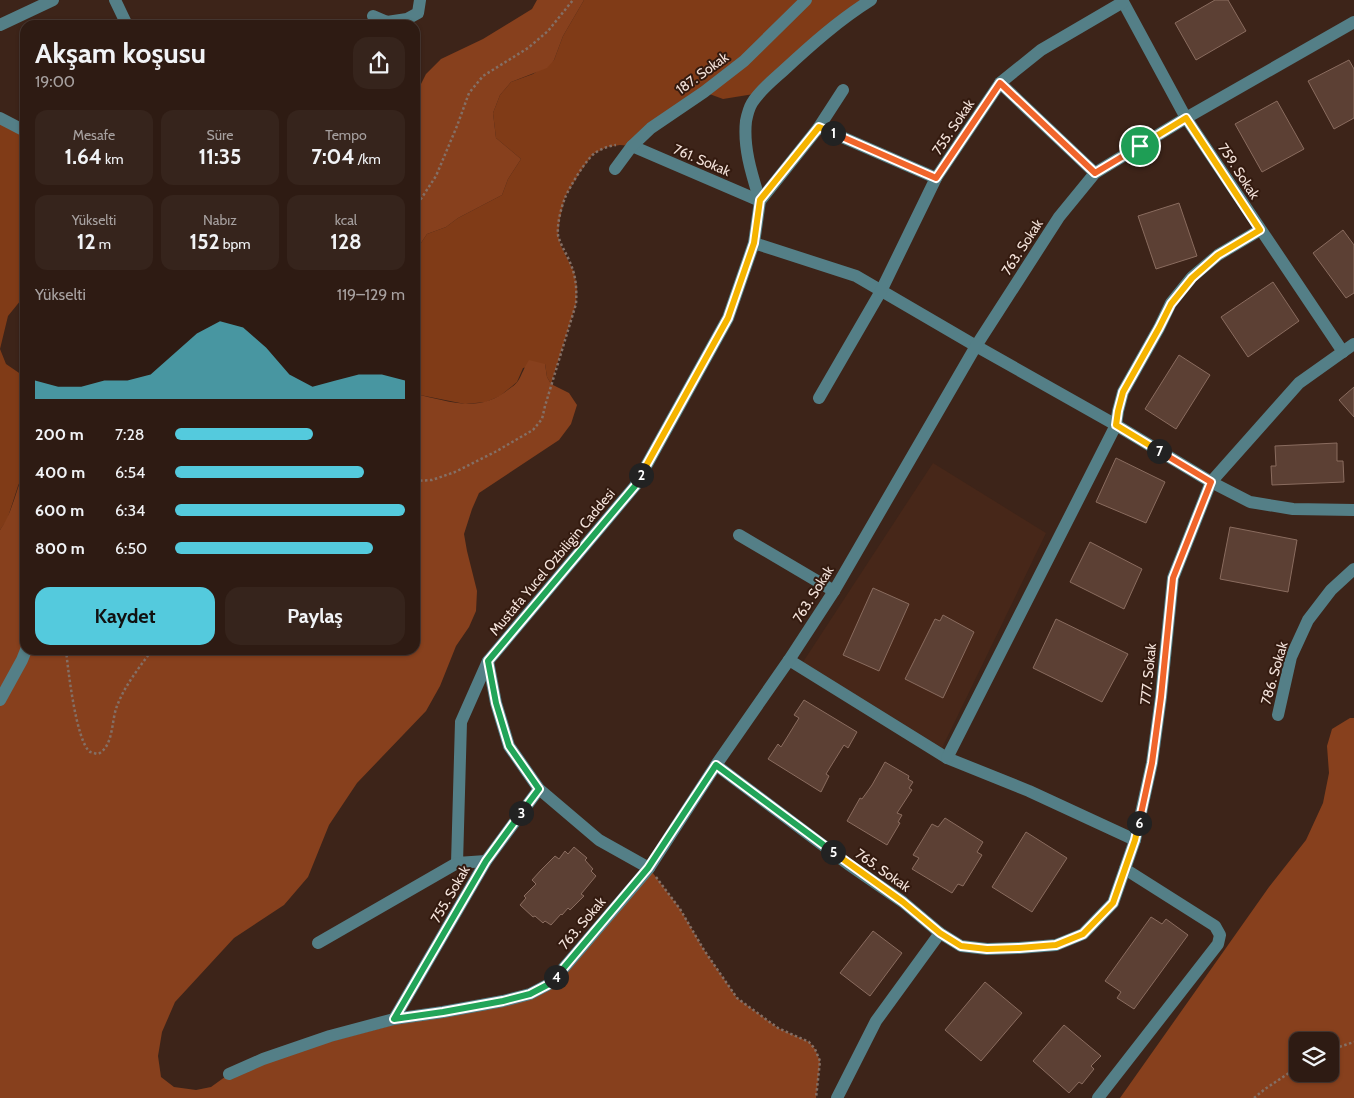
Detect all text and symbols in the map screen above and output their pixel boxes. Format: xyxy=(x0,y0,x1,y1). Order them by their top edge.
text: Akşam koşusu xyxy=(35,36,206,70)
button: share xyxy=(353,37,405,89)
street label: 187. Sokak xyxy=(672,47,732,98)
text: 19:00 xyxy=(35,72,75,91)
street label: 755. Sokak xyxy=(928,95,979,158)
pin: 1 xyxy=(820,120,846,146)
text: 1 xyxy=(831,124,836,142)
pin xyxy=(1119,125,1161,167)
text: Mesafe xyxy=(73,126,115,144)
text: Süre xyxy=(207,126,233,144)
text: Tempo xyxy=(325,126,367,144)
icon: arrive xyxy=(1126,132,1154,160)
street label: 761. Sokak xyxy=(671,140,734,180)
street label: 759. Sokak xyxy=(1214,140,1264,203)
text: 1.64 xyxy=(65,144,102,169)
text: 11:35 xyxy=(199,144,241,169)
text: 7:04 xyxy=(311,144,355,169)
text: km xyxy=(102,150,123,168)
text: /km xyxy=(355,150,381,168)
text: Yükselti xyxy=(72,211,116,229)
text: Nabız xyxy=(203,211,237,229)
text: kcal xyxy=(335,211,357,229)
street label: 763. Sokak xyxy=(997,215,1047,278)
text: 12 xyxy=(77,229,96,254)
text: 152 xyxy=(189,229,220,254)
text: 128 xyxy=(330,229,362,254)
text: m xyxy=(96,235,111,253)
text: bpm xyxy=(220,235,251,253)
text: Yükselti xyxy=(35,285,86,304)
text: 119–129 m xyxy=(337,285,405,304)
text: 200 m xyxy=(35,425,84,444)
text: 7:28 xyxy=(115,425,144,444)
pin: 7 xyxy=(1146,438,1172,464)
text: 7 xyxy=(1156,442,1163,460)
pin: 2 xyxy=(628,462,654,488)
text: 400 m xyxy=(35,463,85,482)
text: 6:54 xyxy=(115,463,145,482)
text: 2 xyxy=(638,466,645,484)
street label: Mustafa Yucel Ozbiligin Caddesi xyxy=(485,485,619,639)
text: 600 m xyxy=(35,501,84,520)
text: 6:34 xyxy=(115,501,145,520)
text: 800 m xyxy=(35,539,85,558)
text: 6:50 xyxy=(115,539,147,558)
street label: 763. Sokak xyxy=(789,562,838,626)
button: Kaydet xyxy=(35,587,215,645)
button: Paylaş xyxy=(225,587,405,645)
street label: 786. Sokak xyxy=(1256,639,1292,707)
street label: 777. Sokak xyxy=(1136,642,1160,706)
pin: 3 xyxy=(508,800,534,826)
text: 3 xyxy=(518,804,525,822)
pin: 6 xyxy=(1126,810,1152,836)
text: 6 xyxy=(1136,814,1143,832)
pin: 5 xyxy=(820,840,846,864)
text: 5 xyxy=(830,843,837,861)
street label: 765. Sokak xyxy=(852,844,915,896)
street label: 755. Sokak xyxy=(426,861,474,926)
street label: 763. Sokak xyxy=(555,892,610,953)
pin: 4 xyxy=(544,964,568,990)
text: 4 xyxy=(552,968,561,986)
map controls xyxy=(1289,1032,1339,1082)
button: layers xyxy=(1289,1032,1339,1082)

